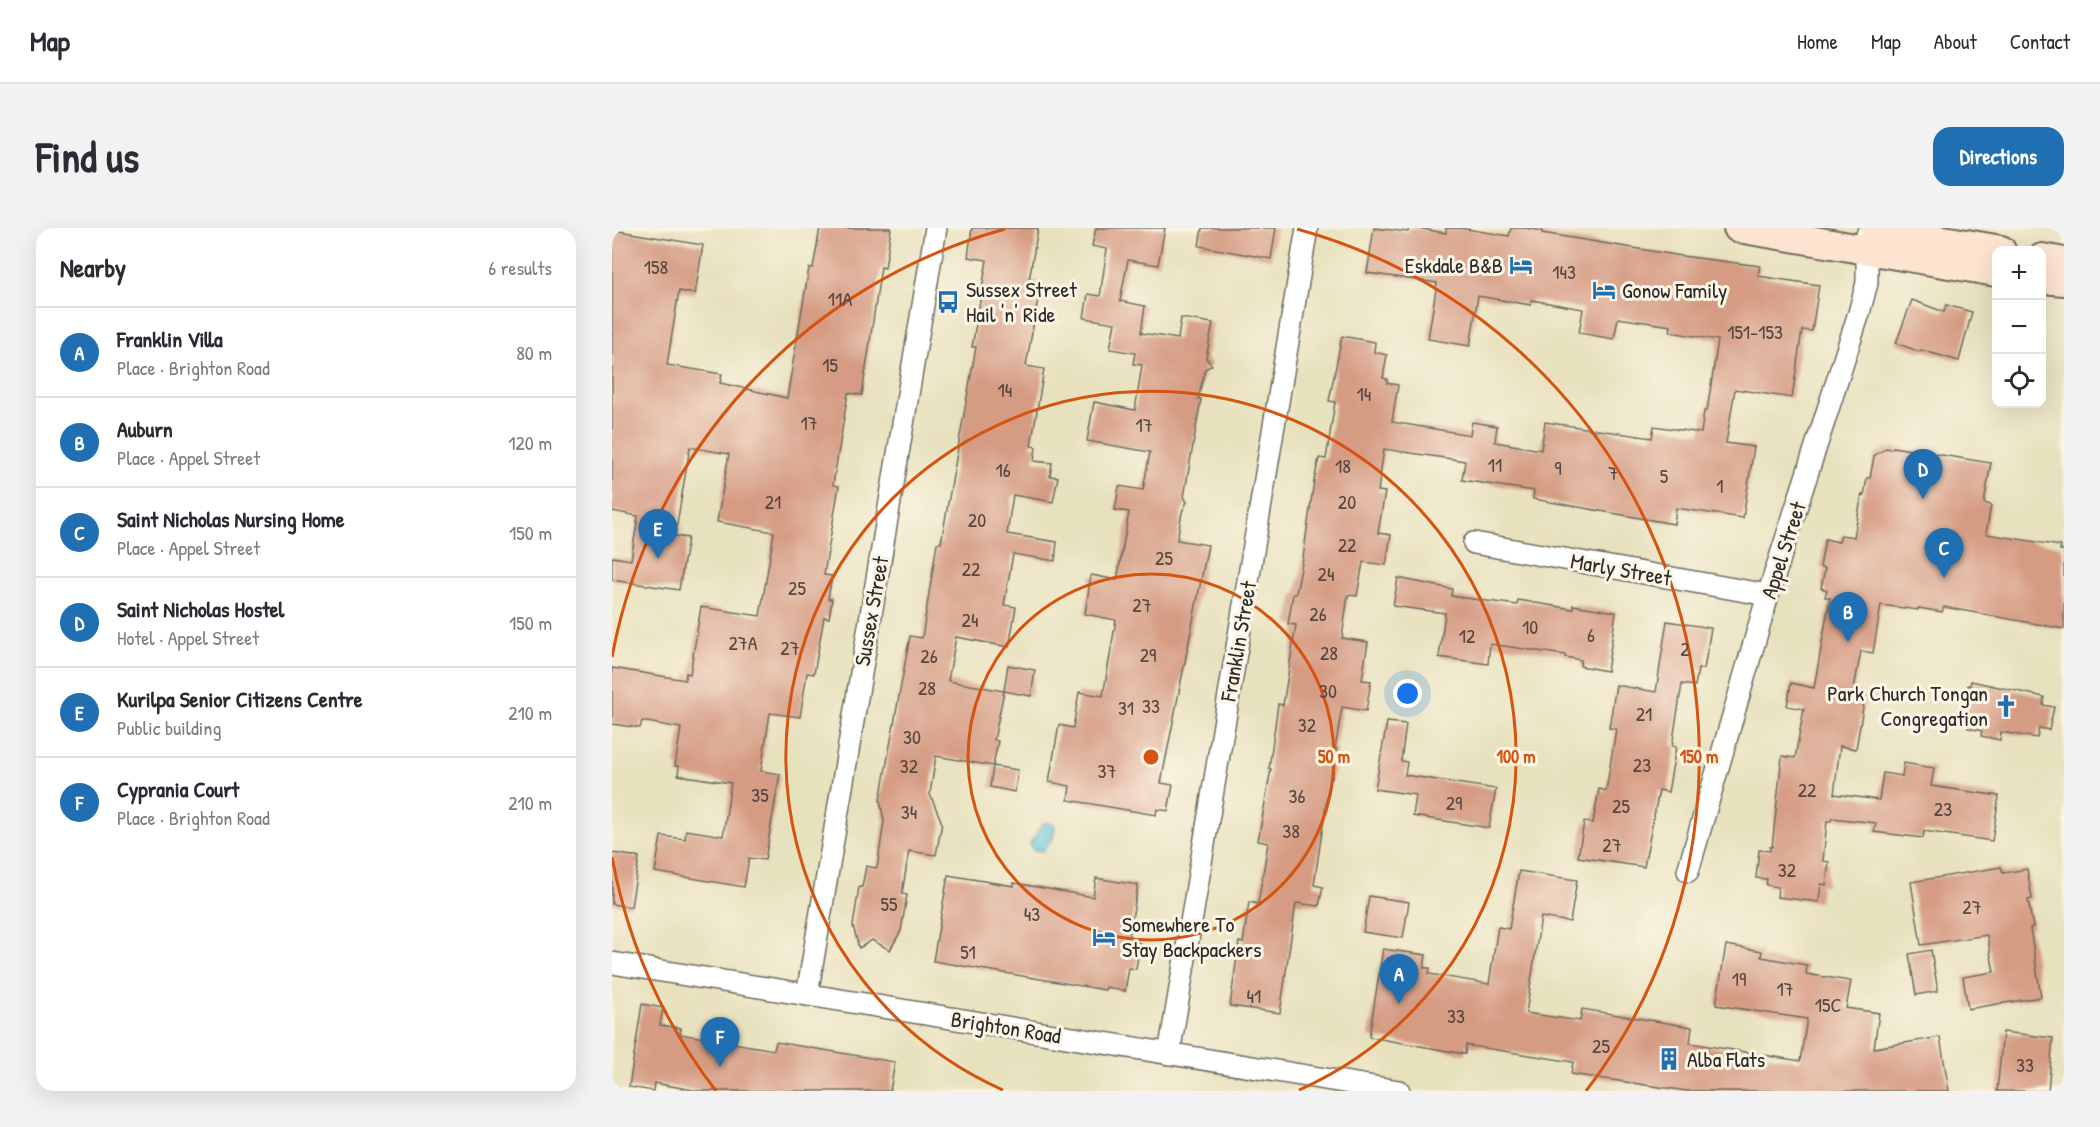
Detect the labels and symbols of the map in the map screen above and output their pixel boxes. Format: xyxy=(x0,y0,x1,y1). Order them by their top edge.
place label: Eskdale B&B xyxy=(1405,250,1503,280)
hotel icon: Eskdale B&B xyxy=(1508,252,1534,278)
house number: 158 xyxy=(644,253,668,280)
house number: 143 xyxy=(1552,258,1576,285)
place label: Sussex Street Hail 'n' Ride xyxy=(966,274,1077,329)
place label: Gonow Family xyxy=(1622,275,1727,305)
hotel icon: Gonow Family xyxy=(1591,277,1617,303)
house number: 11A xyxy=(828,285,852,312)
bus stop icon: Sussex Street Hail 'n' Ride xyxy=(935,289,961,315)
house number: 151-153 xyxy=(1727,318,1783,345)
house number: 15 xyxy=(822,351,838,378)
house number: 14 xyxy=(998,376,1012,403)
house number: 14 xyxy=(1357,380,1371,407)
house number: 17 xyxy=(800,409,818,436)
house number: 17 xyxy=(1135,411,1153,438)
pin: D xyxy=(1904,450,1942,499)
house number: 11 xyxy=(1488,451,1502,478)
house number: 18 xyxy=(1335,452,1351,479)
house number: 9 xyxy=(1554,454,1562,481)
house number: 16 xyxy=(995,456,1011,483)
house number: 7 xyxy=(1608,459,1618,486)
house number: 5 xyxy=(1660,462,1669,489)
house number: 1 xyxy=(1716,472,1724,499)
house number: 21 xyxy=(765,488,781,515)
house number: 20 xyxy=(1338,488,1356,515)
street label: Appel Street xyxy=(1753,497,1813,602)
house number: 20 xyxy=(968,506,986,533)
pin: E xyxy=(638,510,678,559)
pin: C xyxy=(1924,528,1964,578)
house number: 22 xyxy=(1338,531,1357,558)
house number: 25 xyxy=(1155,544,1173,571)
street label: Marly Street xyxy=(1568,545,1674,593)
street label: Sussex Street xyxy=(847,553,895,668)
house number: 22 xyxy=(962,555,981,582)
house number: 24 xyxy=(1318,560,1334,587)
house number: 25 xyxy=(788,574,806,601)
street label: Franklin Street xyxy=(1213,578,1263,704)
house number: 27 xyxy=(1132,591,1152,618)
pin: B xyxy=(1828,592,1868,642)
house number: 26 xyxy=(1309,600,1327,627)
house number: 24 xyxy=(962,606,978,633)
house number: 10 xyxy=(1522,613,1538,640)
house number: 6 xyxy=(1587,621,1595,648)
house number: 12 xyxy=(1459,622,1476,649)
house number: 27A xyxy=(728,629,758,656)
house number: 27 xyxy=(780,634,800,661)
house number: 2 xyxy=(1680,635,1690,662)
house number: 28 xyxy=(1320,639,1338,666)
house number: 29 xyxy=(1140,641,1156,668)
house number: 26 xyxy=(920,642,938,669)
house number: 28 xyxy=(918,674,936,701)
house number: 30 xyxy=(1319,677,1337,704)
place label: Park Church Tongan Congregation xyxy=(1827,678,1988,733)
your location xyxy=(1393,679,1422,708)
house number: 33 xyxy=(1142,692,1160,719)
church icon: Park Church Tongan Congregation xyxy=(1993,693,2019,719)
house number: 31 xyxy=(1118,694,1134,721)
house number: 21 xyxy=(1636,700,1652,727)
house number: 32 xyxy=(1298,711,1317,738)
house number: 30 xyxy=(903,723,921,750)
text: 50 m xyxy=(1318,744,1350,769)
text: 100 m xyxy=(1496,744,1536,769)
text: 150 m xyxy=(1680,744,1718,769)
centre of rings xyxy=(1141,747,1161,767)
house number: 23 xyxy=(1633,751,1651,778)
house number: 32 xyxy=(900,752,919,779)
house number: 37 xyxy=(1098,757,1117,784)
house number: 22 xyxy=(1798,776,1817,803)
house number: 35 xyxy=(751,781,769,808)
house number: 36 xyxy=(1289,782,1305,809)
house number: 29 xyxy=(1446,789,1462,816)
house number: 25 xyxy=(1612,792,1630,819)
house number: 23 xyxy=(1934,795,1952,822)
house number: 34 xyxy=(901,798,917,825)
house number: 38 xyxy=(1282,817,1300,844)
house number: 27 xyxy=(1602,831,1622,858)
house number: 32 xyxy=(1778,856,1797,883)
house number: 55 xyxy=(881,890,898,917)
house number: 27 xyxy=(1962,893,1982,920)
house number: 43 xyxy=(1024,900,1040,927)
place label: Somewhere To Stay Backpackers xyxy=(1122,909,1262,964)
hotel icon: Somewhere To Stay Backpackers xyxy=(1091,924,1117,950)
house number: 51 xyxy=(960,938,976,965)
pin: A xyxy=(1380,954,1418,1004)
house number: 19 xyxy=(1732,965,1746,992)
house number: 17 xyxy=(1776,975,1794,1002)
house number: 41 xyxy=(1247,982,1261,1009)
house number: 15C xyxy=(1815,991,1841,1018)
house number: 33 xyxy=(1447,1002,1465,1029)
street label: Brighton Road xyxy=(949,1003,1064,1051)
pin: F xyxy=(700,1018,740,1067)
house number: 25 xyxy=(1592,1032,1610,1059)
place label: Alba Flats xyxy=(1687,1044,1765,1074)
building icon: Alba Flats xyxy=(1656,1046,1682,1072)
house number: 33 xyxy=(2016,1051,2034,1078)

